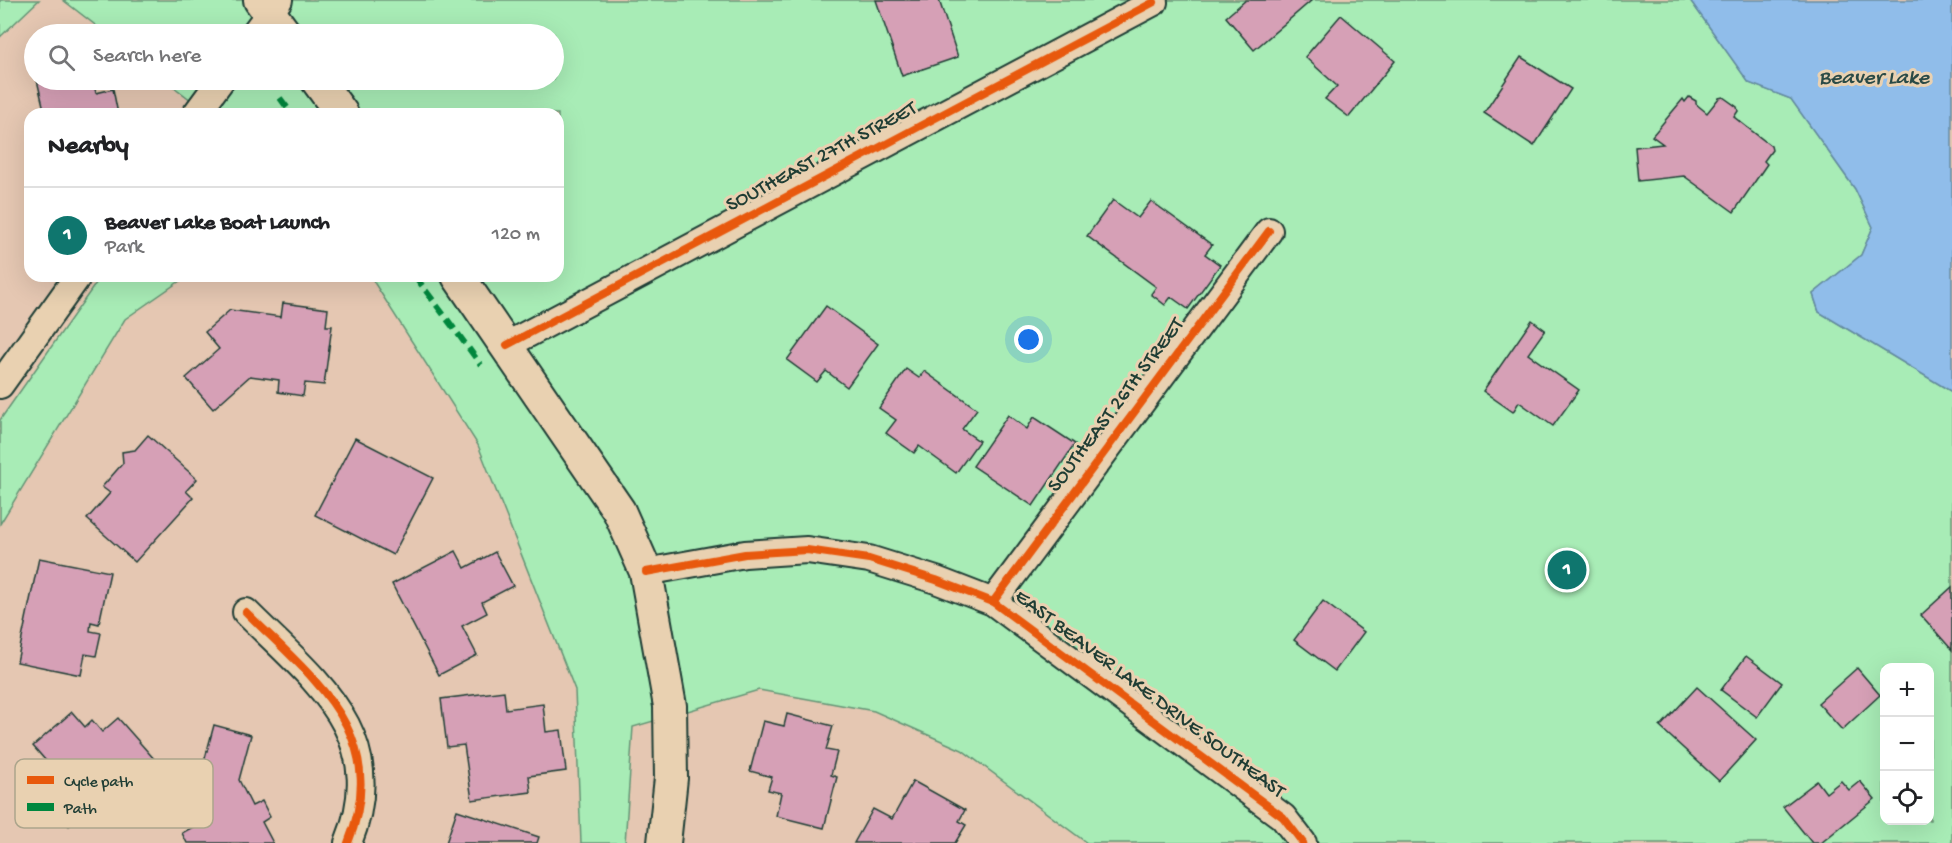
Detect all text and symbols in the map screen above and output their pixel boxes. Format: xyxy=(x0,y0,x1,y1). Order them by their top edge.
search box xyxy=(24,24,564,90)
icon: search xyxy=(45,41,78,74)
text: Search here xyxy=(93,44,201,70)
water label: Beaver Lake xyxy=(1819,66,1931,92)
street label: SOUTHEAST 27TH STREET xyxy=(722,97,922,219)
text: Nearby xyxy=(48,132,129,163)
text: Beaver Lake Boat Launch xyxy=(105,211,330,237)
text: 1 xyxy=(63,224,72,247)
text: 120 m xyxy=(492,224,540,247)
text: Park xyxy=(105,237,143,260)
street label: SOUTHEAST 26TH STREET xyxy=(1043,313,1191,498)
your location xyxy=(1014,325,1043,354)
pin: 1 xyxy=(1548,548,1586,592)
street label: EAST BEAVER LAKE DRIVE SOUTHEAST xyxy=(1009,585,1290,806)
map controls xyxy=(1880,663,1934,825)
button: + xyxy=(1880,663,1934,717)
button: − xyxy=(1880,717,1934,771)
legend xyxy=(15,759,213,828)
button: locate xyxy=(1880,771,1934,825)
text: Cycle path xyxy=(64,774,134,793)
text: Path xyxy=(63,801,97,820)

